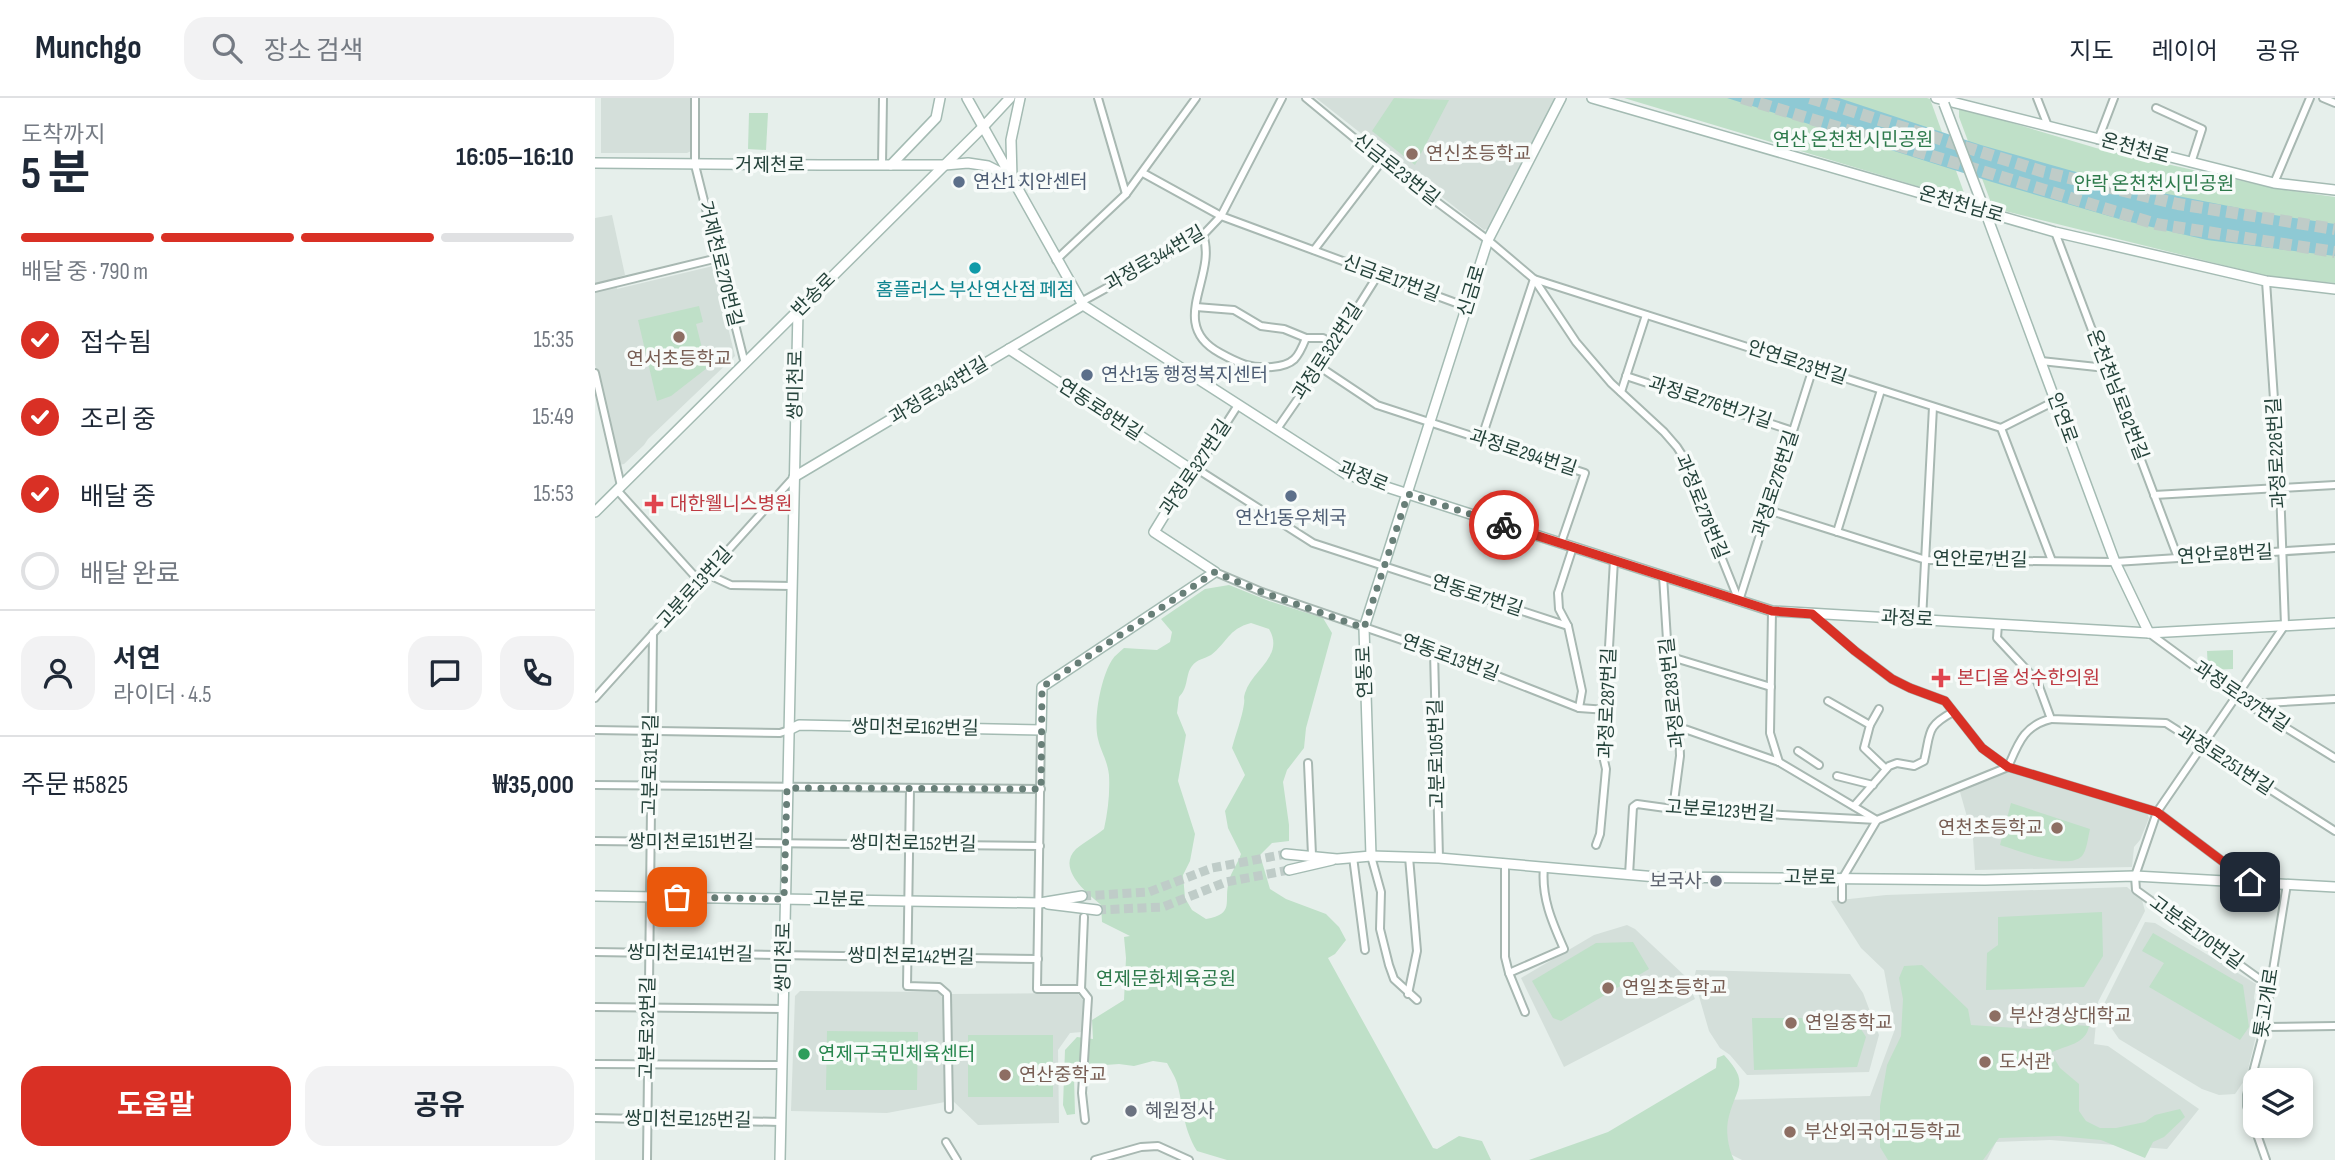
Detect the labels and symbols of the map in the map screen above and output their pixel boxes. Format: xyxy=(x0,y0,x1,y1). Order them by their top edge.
street label: 신금로23번길 xyxy=(1348,129,1444,211)
park label: 연산 온천천시민공원 xyxy=(1773,129,1933,152)
street label: 온천천로 xyxy=(2098,129,2172,169)
place label: 연신초등학교 xyxy=(1426,143,1531,166)
marker: 연신초등학교 xyxy=(1404,146,1420,162)
street label: 거제천로 xyxy=(735,154,805,177)
place label: 연산1 치안센터 xyxy=(973,171,1088,194)
park label: 안락 온천천시민공원 xyxy=(2074,173,2234,196)
marker: 연산1 치안센터 xyxy=(951,174,967,190)
street label: 온천천남로 xyxy=(1916,182,2006,228)
street label: 거제천로270번길 xyxy=(693,199,747,329)
street label: 과정로344번길 xyxy=(1101,221,1209,297)
street label: 신금로17번길 xyxy=(1339,251,1443,307)
marker: 홈플러스 부산연산점 페점 xyxy=(967,260,983,276)
street label: 신금로 xyxy=(1453,263,1491,319)
street label: 반송로 xyxy=(787,268,841,322)
place label: 홈플러스 부산연산점 페점 xyxy=(876,279,1074,302)
street label: 과정로322번길 xyxy=(1288,299,1368,405)
street label: 온천천남로92번길 xyxy=(2081,326,2153,464)
marker: 연서초등학교 xyxy=(671,329,687,345)
street label: 안연로23번길 xyxy=(1744,336,1850,390)
place label: 연서초등학교 xyxy=(627,348,731,371)
street label: 쌍미천로 xyxy=(784,350,808,420)
street label: 과정로343번길 xyxy=(885,352,993,430)
place label: 연산1동 행정복지센터 xyxy=(1101,364,1268,387)
marker: 연산1동 행정복지센터 xyxy=(1079,367,1095,383)
street label: 과정로276번가길 xyxy=(1645,372,1775,434)
street label: 연동로8번길 xyxy=(1054,374,1146,446)
street label: 안연로 xyxy=(2042,389,2082,447)
street label: 과정로226번길 xyxy=(2263,397,2291,509)
street label: 과정로327번길 xyxy=(1155,416,1237,520)
street label: 과정로294번길 xyxy=(1466,425,1580,481)
street label: 과정로276번길 xyxy=(1748,428,1804,540)
street label: 과정로278번길 xyxy=(1670,451,1732,563)
street label: 과정로 xyxy=(1334,457,1392,497)
marker: 연산1동우체국 xyxy=(1283,488,1299,504)
courier xyxy=(1469,490,1539,560)
place label: 대한웰니스병원 xyxy=(670,493,792,516)
marker: 대한웰니스병원 xyxy=(644,494,664,514)
place label: 연산1동우체국 xyxy=(1235,507,1347,530)
street label: 연안로8번길 xyxy=(2177,541,2273,569)
street label: 고분로13번길 xyxy=(652,542,738,634)
street label: 연안로7번길 xyxy=(1932,548,2028,572)
street label: 연동로7번길 xyxy=(1428,570,1526,622)
street label: 과정로 xyxy=(1880,606,1934,632)
street label: 연동로13번길 xyxy=(1398,630,1502,686)
street label: 과정로283번길 xyxy=(1656,636,1690,750)
street label: 연동로 xyxy=(1353,645,1377,699)
street label: 과정로287번길 xyxy=(1595,647,1621,759)
street label: 과정로237번길 xyxy=(2189,656,2293,738)
place label: 본디올 성수한의원 xyxy=(1957,667,2100,690)
marker: 본디올 성수한의원 xyxy=(1931,668,1951,688)
street label: 고분로105번길 xyxy=(1425,699,1449,809)
street label: 고분로31번길 xyxy=(639,714,663,816)
street label: 쌍미천로162번길 xyxy=(851,715,979,741)
street label: 과정로251번길 xyxy=(2173,722,2277,800)
street label: 고분로123번길 xyxy=(1664,796,1776,826)
place label: 연천초등학교 xyxy=(1938,817,2043,840)
marker: 연천초등학교 xyxy=(2049,820,2065,836)
street label: 쌍미천로151번길 xyxy=(628,831,754,854)
street label: 쌍미천로152번길 xyxy=(849,831,977,857)
pin xyxy=(2220,852,2280,912)
street label: 고분로 xyxy=(1784,866,1836,890)
pin xyxy=(647,867,707,927)
place label: 보국사 xyxy=(1650,870,1702,893)
marker: 보국사 xyxy=(1708,873,1724,889)
street label: 고분로 xyxy=(813,888,865,912)
street label: 고분로170번길 xyxy=(2145,891,2247,975)
street label: 쌍미천로 xyxy=(772,922,796,992)
street label: 쌍미천로141번길 xyxy=(627,941,753,967)
street label: 쌍미천로142번길 xyxy=(847,944,975,970)
street label: 톳고개로 xyxy=(2250,967,2284,1039)
park label: 연제문화체육공원 xyxy=(1096,968,1236,991)
street label: 고분로32번길 xyxy=(636,976,660,1080)
place label: 연일초등학교 xyxy=(1622,977,1727,1000)
marker: 연일초등학교 xyxy=(1600,980,1616,996)
place label: 부산경상대학교 xyxy=(2009,1005,2131,1028)
marker: 부산경상대학교 xyxy=(1987,1008,2003,1024)
place label: 연일중학교 xyxy=(1805,1012,1892,1035)
marker: 연일중학교 xyxy=(1783,1015,1799,1031)
place label: 연제구국민체육센터 xyxy=(818,1043,975,1066)
marker: 연제구국민체육센터 xyxy=(796,1046,812,1062)
place label: 도서관 xyxy=(1999,1051,2051,1074)
marker: 도서관 xyxy=(1977,1054,1993,1070)
place label: 연산중학교 xyxy=(1019,1064,1106,1087)
marker: 연산중학교 xyxy=(997,1067,1013,1083)
place label: 혜원정사 xyxy=(1145,1100,1215,1123)
marker: 혜원정사 xyxy=(1123,1103,1139,1119)
street label: 쌍미천로125번길 xyxy=(624,1107,752,1133)
place label: 부산외국어고등학교 xyxy=(1804,1121,1961,1144)
marker: 부산외국어고등학교 xyxy=(1782,1124,1798,1140)

